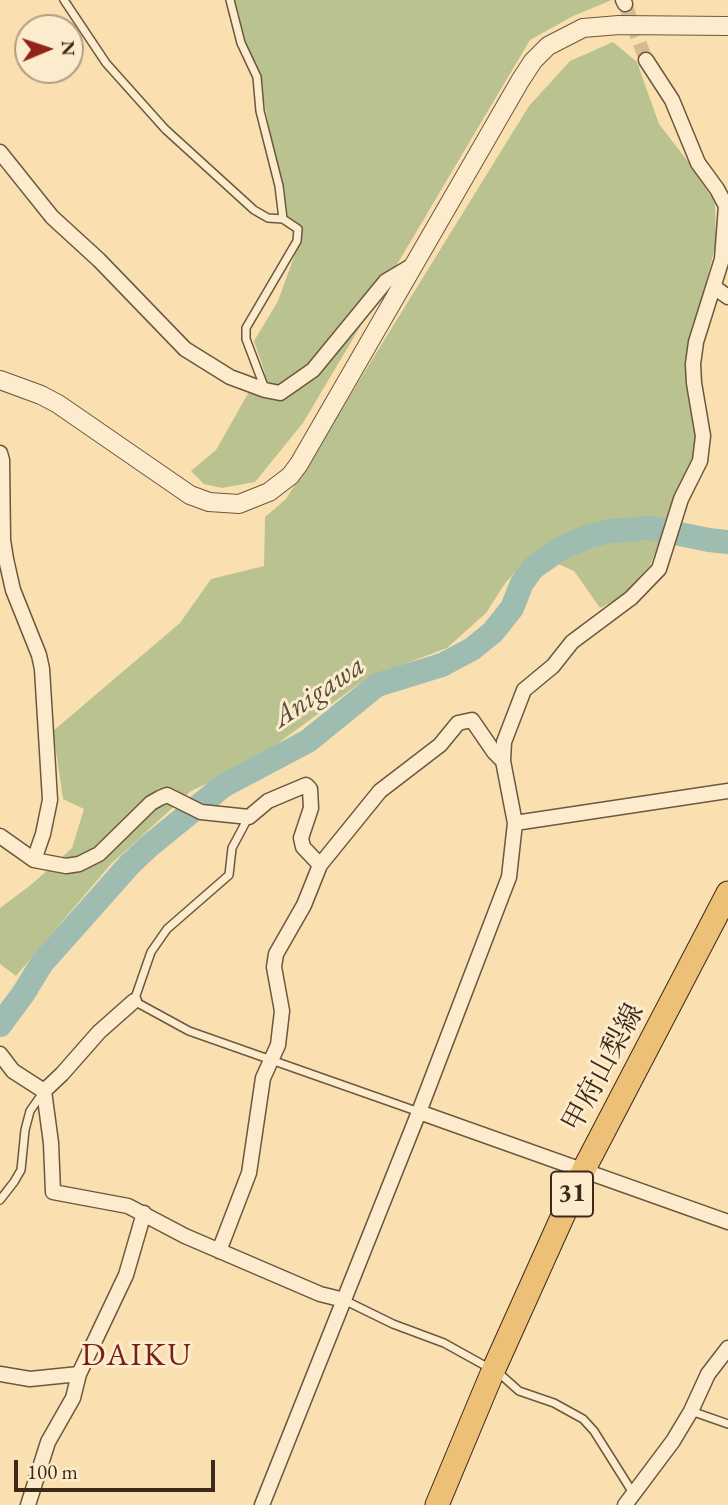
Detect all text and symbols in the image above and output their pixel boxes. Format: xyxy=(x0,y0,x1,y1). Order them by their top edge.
north arrow xyxy=(14,14,84,84)
text: N xyxy=(56,40,81,56)
water label: Anigawa xyxy=(266,648,372,736)
street label: 甲府山梨線 xyxy=(556,998,652,1138)
road number: 31 xyxy=(551,1172,593,1217)
district label: DAIKU xyxy=(82,1337,192,1375)
scale bar xyxy=(18,1446,219,1490)
text: 100 m xyxy=(27,1458,78,1485)

